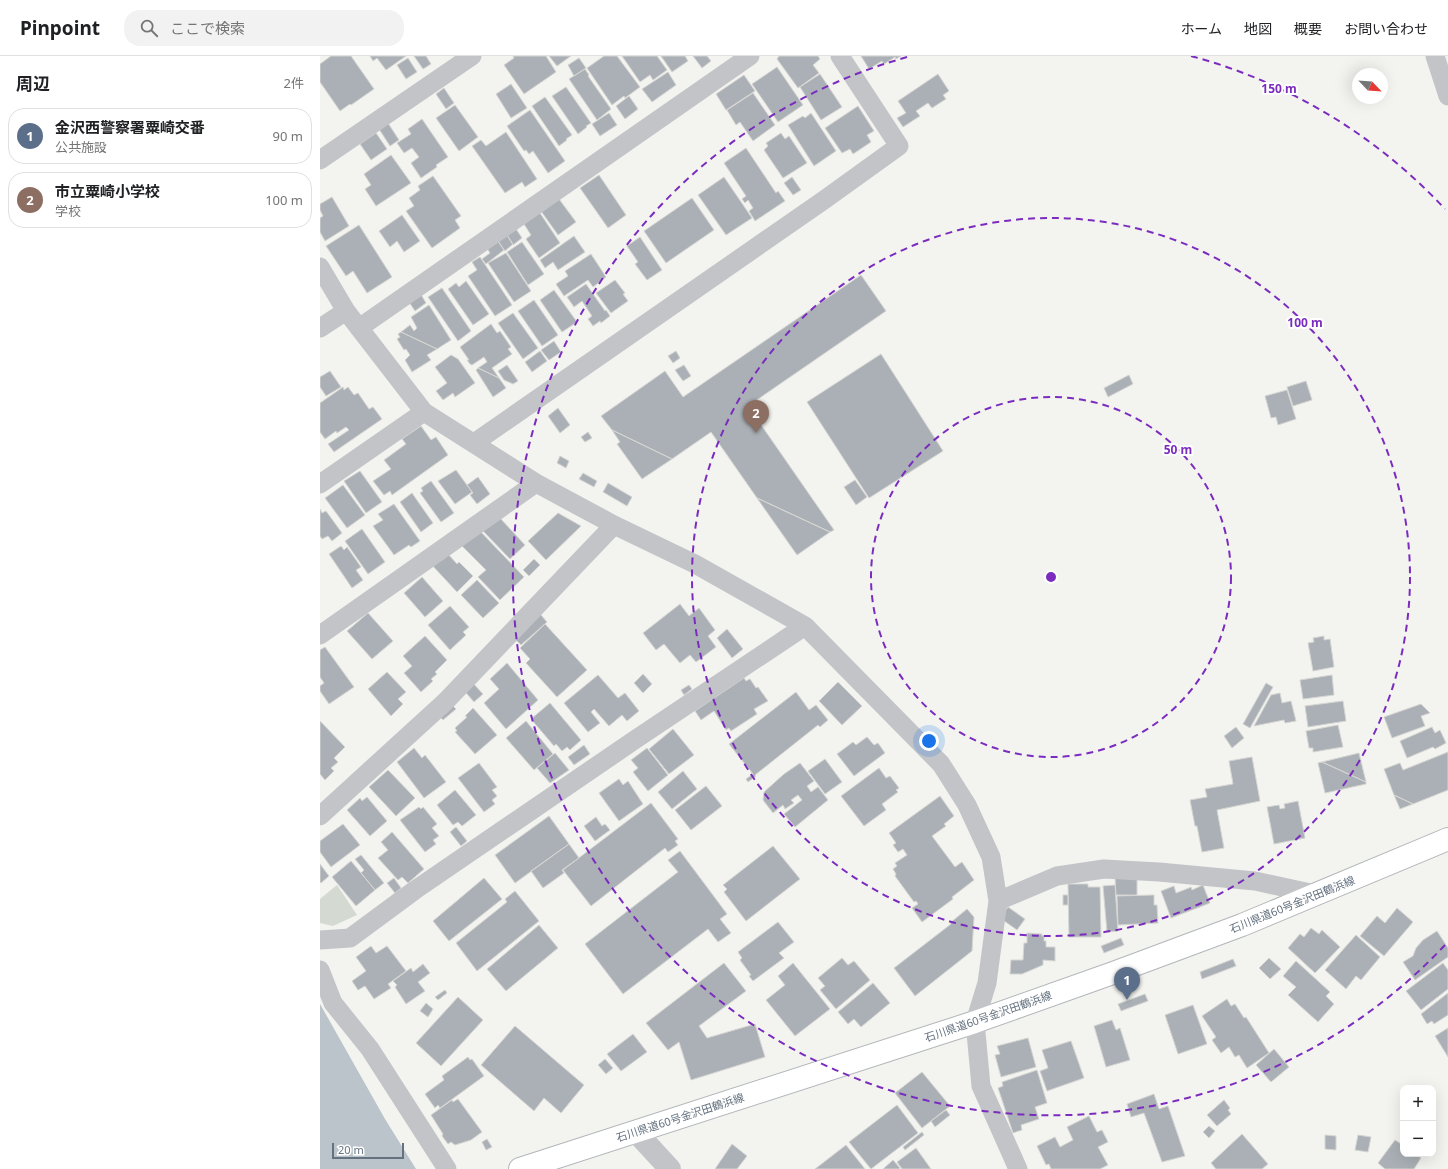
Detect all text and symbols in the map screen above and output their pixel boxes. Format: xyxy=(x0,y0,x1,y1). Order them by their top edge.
search box xyxy=(124,10,404,46)
text: Pinpoint xyxy=(20,15,100,41)
icon: search xyxy=(138,17,160,39)
text: ここで検索 xyxy=(170,18,245,38)
text: ホーム xyxy=(1180,19,1222,38)
text: 地図 xyxy=(1244,19,1272,38)
text: 概要 xyxy=(1294,19,1322,38)
text: お問い合わせ xyxy=(1344,19,1428,38)
north arrow xyxy=(1352,68,1388,104)
text: 周辺 xyxy=(16,72,50,95)
text: 2件 xyxy=(284,74,304,92)
text: 150 m xyxy=(1261,80,1297,97)
text: 金沢西警察署粟崎交番 xyxy=(55,117,205,137)
text: 1 xyxy=(26,127,34,145)
text: 90 m xyxy=(273,127,303,145)
text: 公共施設 xyxy=(55,138,107,156)
text: 市立粟崎小学校 xyxy=(55,181,160,201)
text: 2 xyxy=(26,191,34,209)
text: 100 m xyxy=(265,191,303,209)
text: 学校 xyxy=(55,202,81,220)
text: 100 m xyxy=(1287,314,1323,331)
pin: 2 xyxy=(743,400,769,433)
text: 50 m xyxy=(1164,441,1192,458)
centre of rings xyxy=(1044,570,1058,584)
your location xyxy=(919,731,939,751)
street label: 石川県道60号金沢田鶴浜線 xyxy=(1227,872,1357,936)
pin: 1 xyxy=(1114,967,1140,1000)
street label: 石川県道60号金沢田鶴浜線 xyxy=(922,987,1054,1045)
map controls xyxy=(1400,1085,1436,1157)
button: + xyxy=(1400,1085,1436,1121)
street label: 石川県道60号金沢田鶴浜線 xyxy=(614,1089,746,1145)
button: − xyxy=(1400,1121,1436,1157)
scale bar xyxy=(332,1141,404,1160)
text: 20 m xyxy=(338,1142,364,1157)

